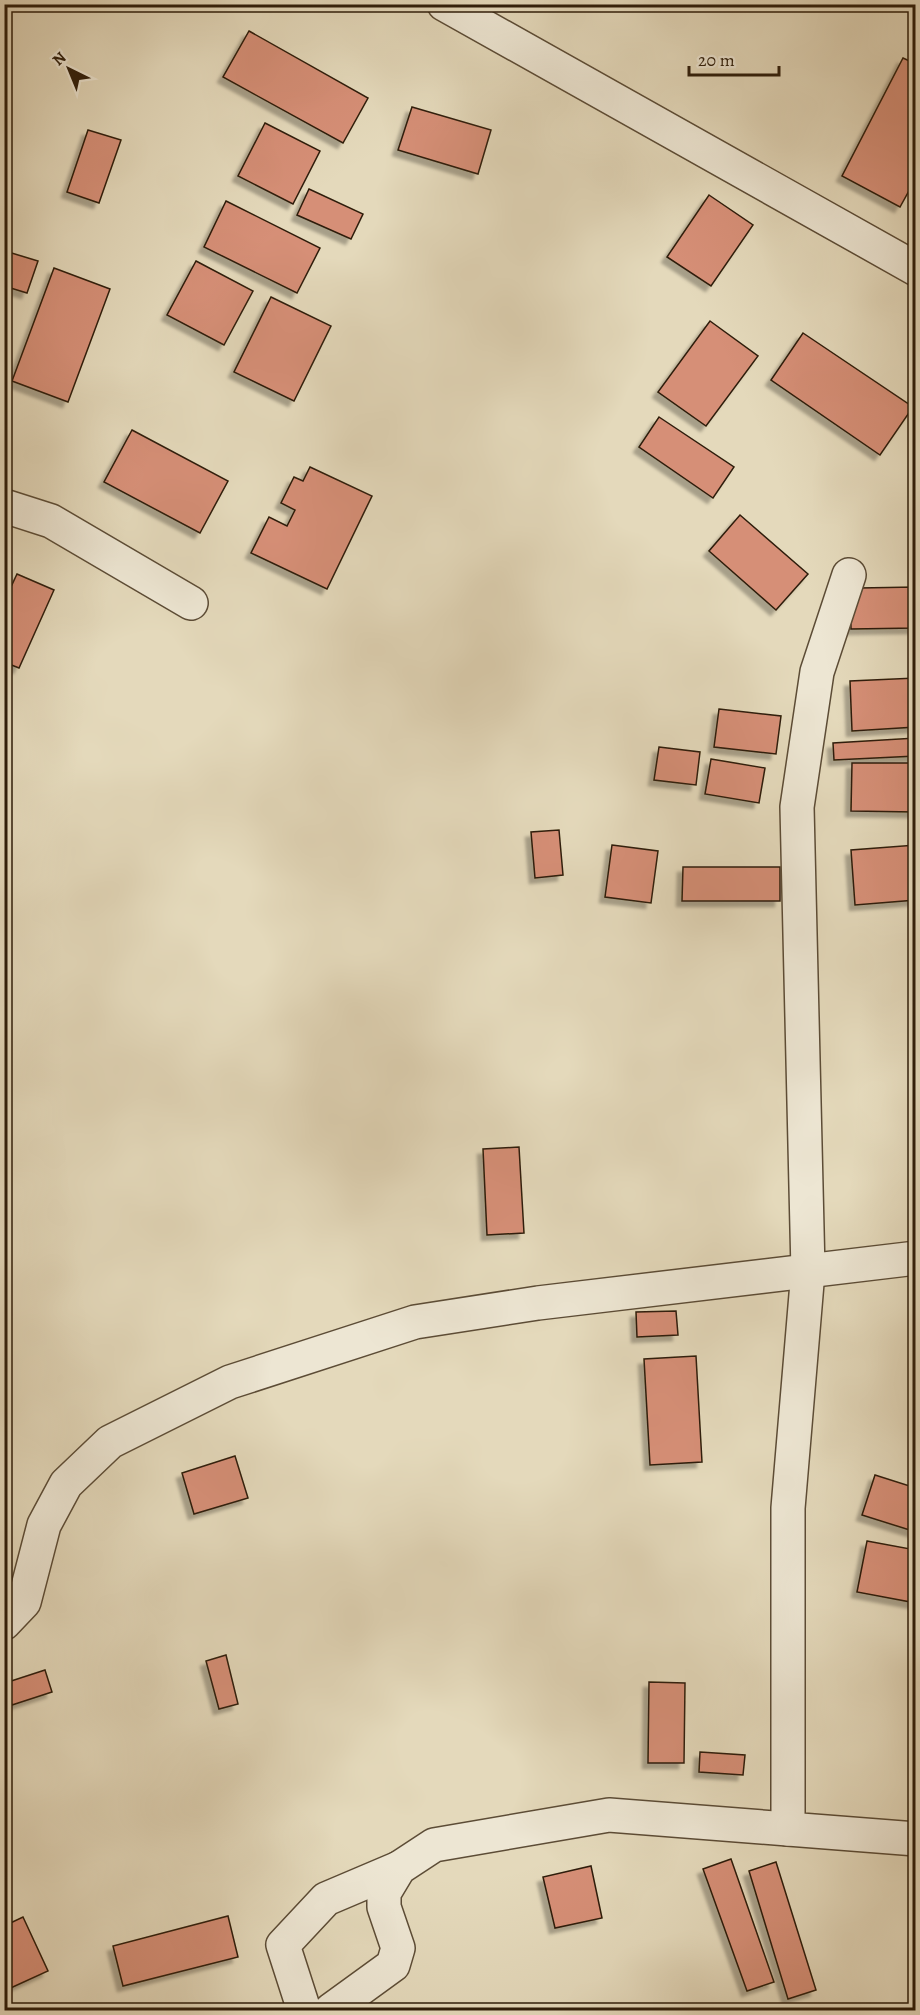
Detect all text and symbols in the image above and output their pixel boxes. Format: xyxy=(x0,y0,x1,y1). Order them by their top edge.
north arrow xyxy=(39,39,99,99)
scale bar xyxy=(689,39,779,77)
text: N xyxy=(48,47,71,71)
text: 20 m xyxy=(698,48,735,72)

